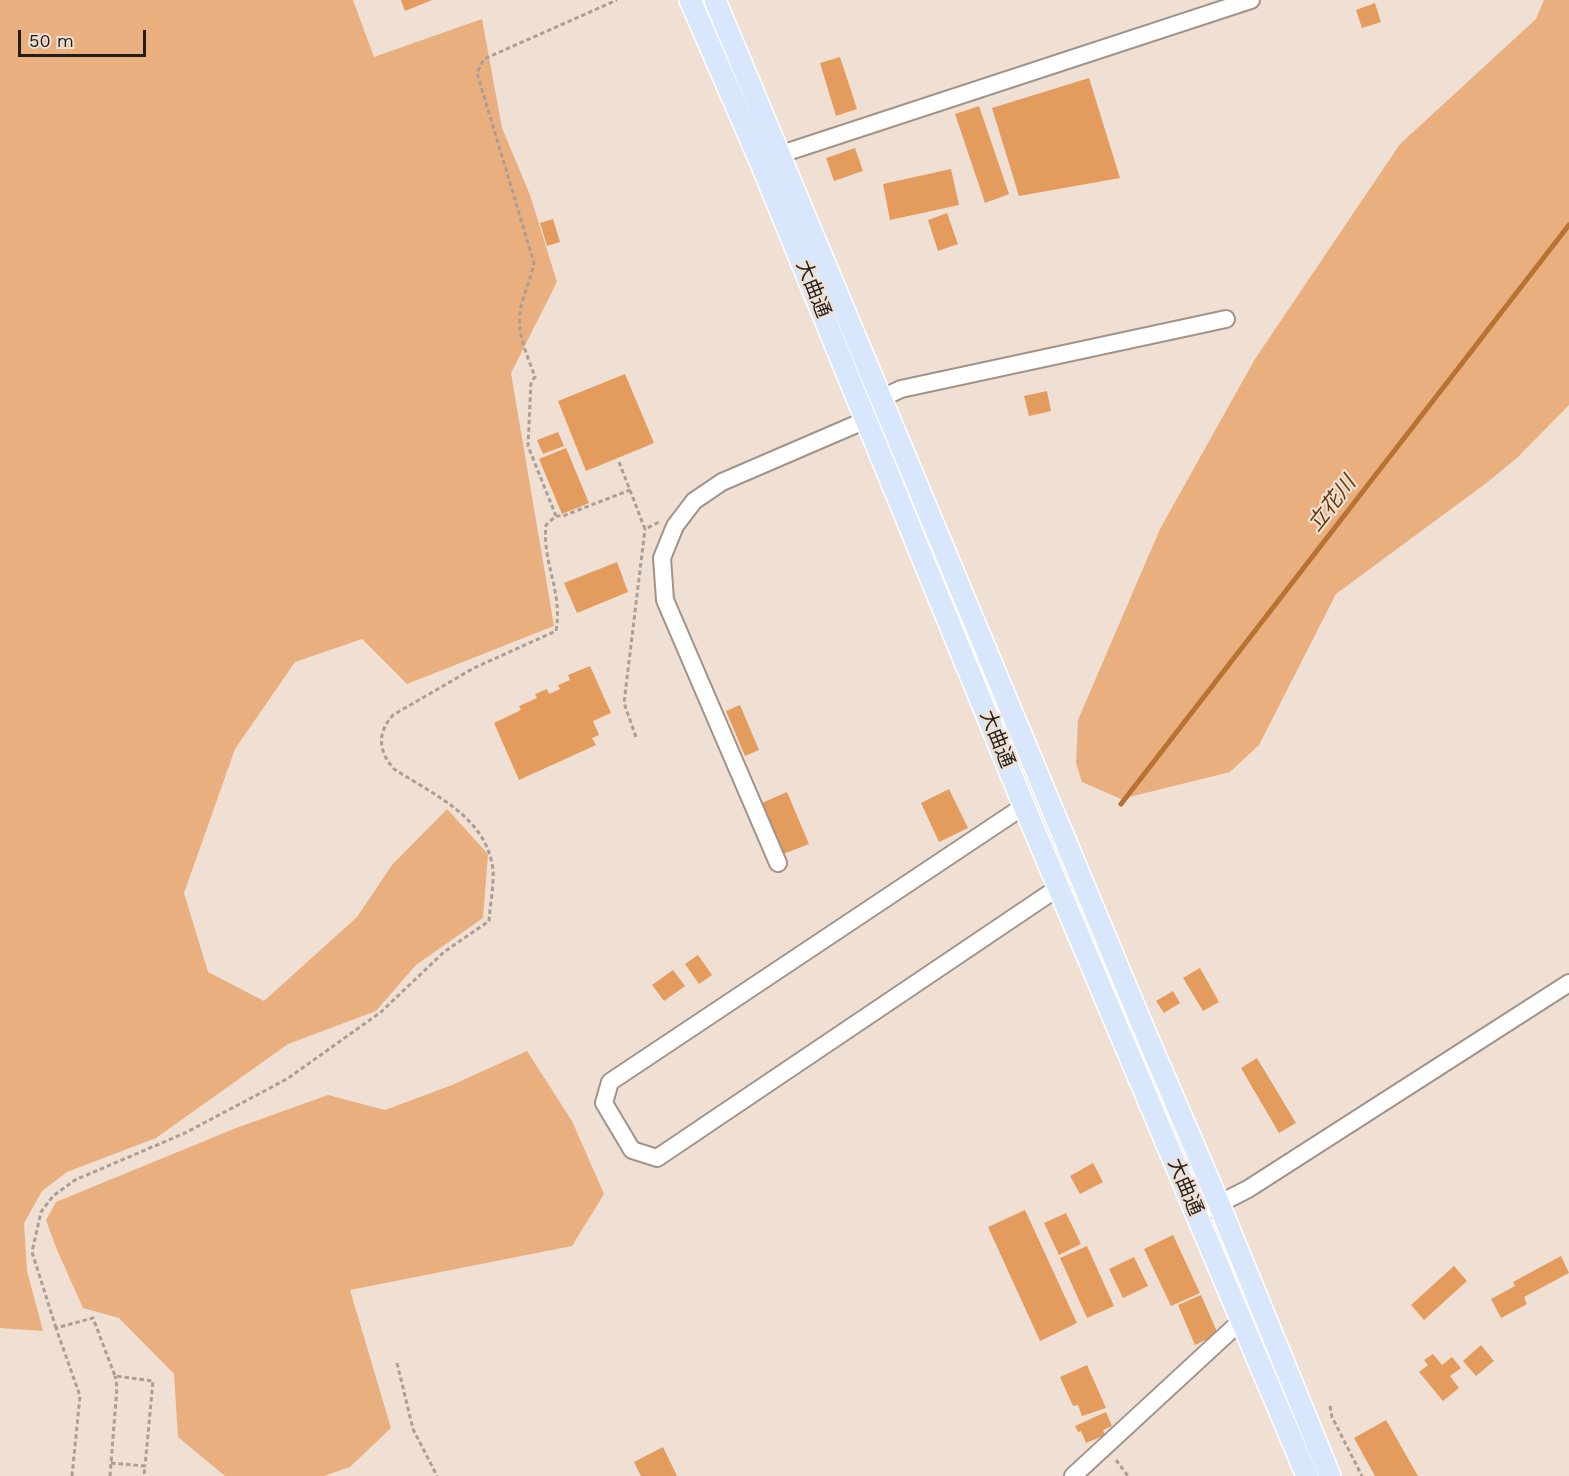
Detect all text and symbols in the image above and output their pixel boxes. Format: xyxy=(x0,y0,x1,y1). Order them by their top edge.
scale bar xyxy=(21,18,148,56)
text: 50 m xyxy=(29,30,74,51)
street label: 大曲通 xyxy=(791,257,835,321)
water label: 立花川 xyxy=(1303,471,1361,537)
street label: 大曲通 xyxy=(975,707,1019,771)
street label: 大曲通 xyxy=(1162,1155,1208,1219)

